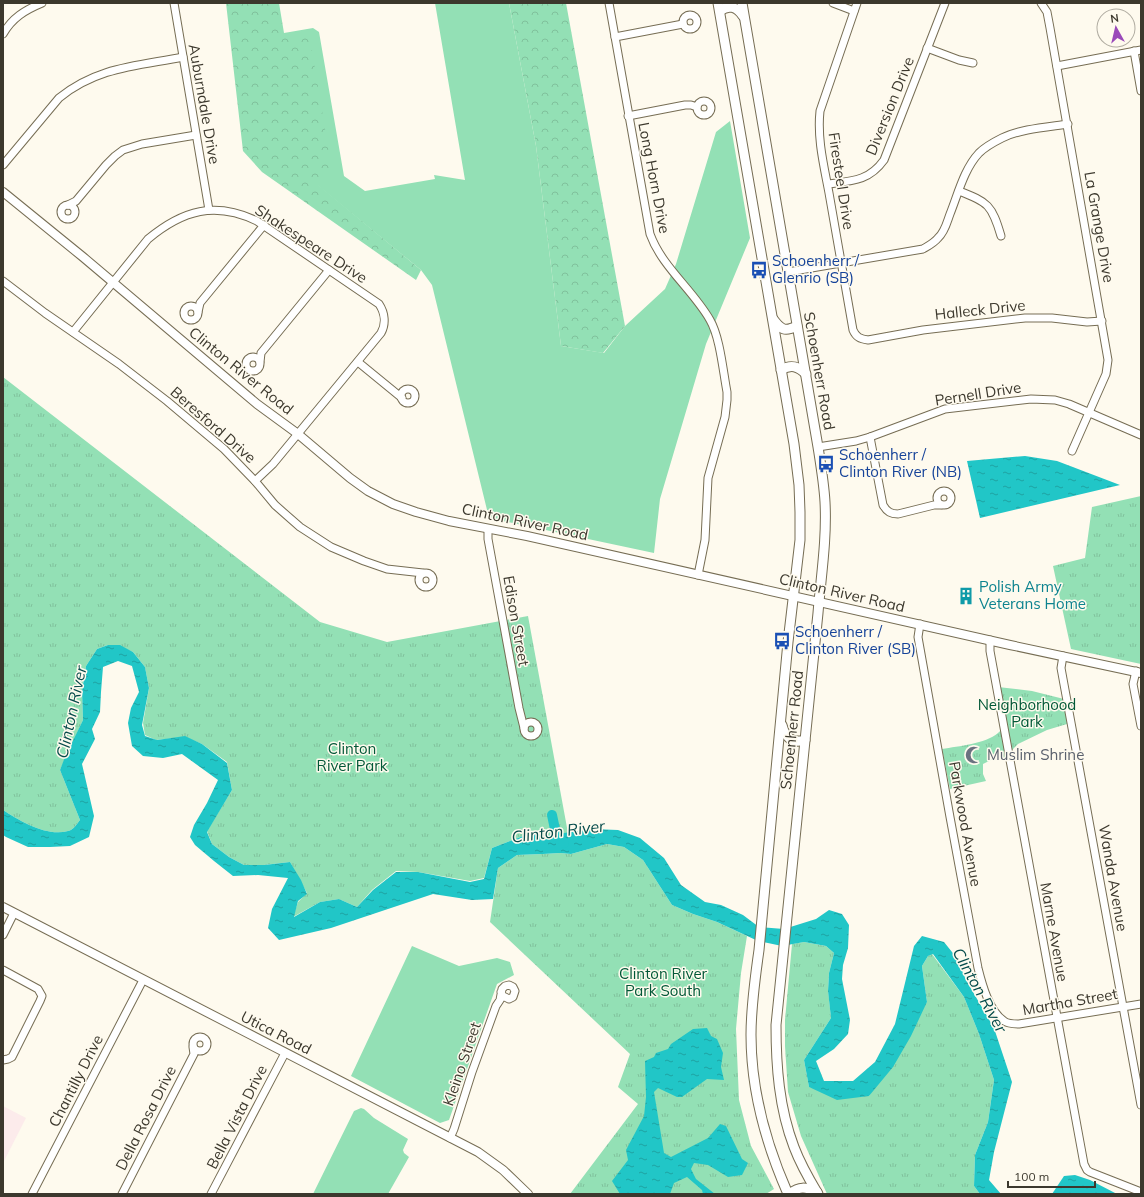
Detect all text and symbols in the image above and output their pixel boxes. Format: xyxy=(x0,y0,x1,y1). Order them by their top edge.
north arrow xyxy=(1096,8,1136,48)
text: N xyxy=(1110,11,1120,26)
street label: Auburndale Drive xyxy=(185,42,224,165)
street label: Diversion Drive xyxy=(861,54,918,158)
street label: Long Horn Drive xyxy=(634,121,675,235)
street label: Firesteel Drive xyxy=(824,131,859,231)
street label: La Grange Drive xyxy=(1080,170,1119,284)
street label: Shakespeare Drive xyxy=(252,200,371,287)
place label: Schoenherr / Glenrio (SB) xyxy=(772,251,860,287)
bus stop icon: Schoenherr / Glenrio (SB) xyxy=(749,260,769,280)
street label: Halleck Drive xyxy=(934,295,1026,324)
street label: Schoenherr Road xyxy=(800,310,839,431)
street label: Clinton River Road xyxy=(185,323,297,419)
street label: Pernell Drive xyxy=(933,377,1023,410)
street label: Beresford Drive xyxy=(167,382,260,467)
place label: Schoenherr / Clinton River (NB) xyxy=(839,445,962,481)
bus stop icon: Schoenherr / Clinton River (NB) xyxy=(816,454,836,474)
street label: Clinton River Road xyxy=(460,499,590,544)
street label: Clinton River Road xyxy=(777,569,907,616)
street label: Edison Street xyxy=(499,574,534,668)
place label: Polish Army Veterans Home xyxy=(979,577,1086,613)
building icon: Polish Army Veterans Home xyxy=(956,586,976,606)
place label: Schoenherr / Clinton River (SB) xyxy=(795,622,916,658)
bus stop icon: Schoenherr / Clinton River (SB) xyxy=(772,631,792,651)
water label: Clinton River xyxy=(51,663,91,760)
street label: Schoenherr Road xyxy=(776,669,807,790)
park label: Neighborhood Park xyxy=(978,695,1076,731)
park label: Clinton River Park xyxy=(317,739,388,775)
mosque icon: Muslim Shrine xyxy=(964,745,984,765)
place label: Muslim Shrine xyxy=(987,745,1084,764)
street label: Parkwood Avenue xyxy=(945,760,986,888)
water label: Clinton River xyxy=(510,815,607,847)
street label: Wanda Avenue xyxy=(1095,823,1132,933)
street label: Marne Avenue xyxy=(1036,881,1073,983)
water label: Clinton River xyxy=(948,944,1012,1037)
park label: Clinton River Park South xyxy=(619,964,708,1000)
street label: Martha Street xyxy=(1021,984,1119,1019)
street label: Utica Road xyxy=(238,1007,315,1058)
street label: Kleino Street xyxy=(438,1019,485,1108)
street label: Chantilly Drive xyxy=(44,1031,107,1130)
street label: Della Rosa Drive xyxy=(111,1062,180,1173)
street label: Bella Vista Drive xyxy=(202,1062,271,1172)
scale bar xyxy=(1008,1163,1095,1189)
text: 100 m xyxy=(1014,1169,1049,1184)

